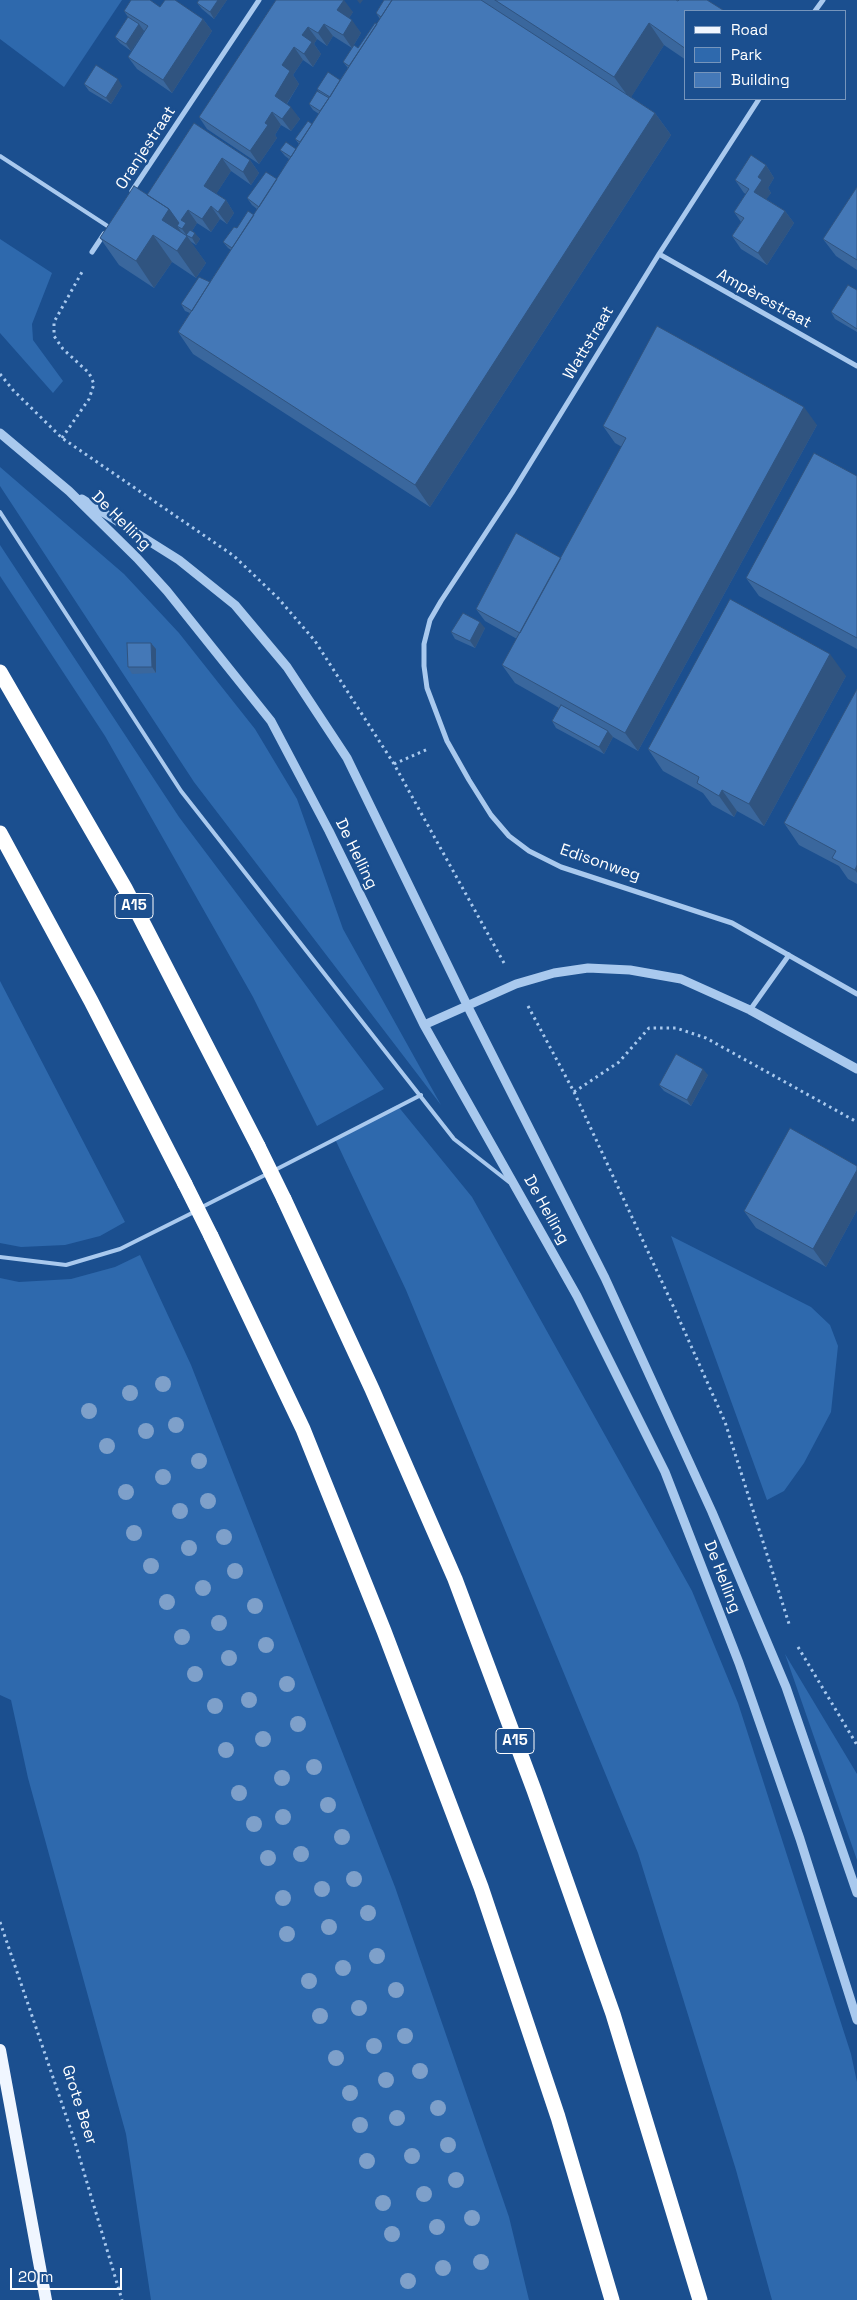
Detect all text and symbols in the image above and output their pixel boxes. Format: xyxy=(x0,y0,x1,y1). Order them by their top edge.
legend xyxy=(684,10,847,100)
text: Road xyxy=(731,20,768,39)
text: Park xyxy=(731,45,762,64)
text: Building xyxy=(731,70,790,89)
street label: Oranjestraat xyxy=(112,103,180,193)
street label: Ampèrestraat xyxy=(713,265,815,333)
street label: Wattstraat xyxy=(560,303,618,383)
street label: De Helling xyxy=(87,487,155,555)
street label: De Helling xyxy=(331,816,381,892)
street label: Edisonweg xyxy=(557,840,643,886)
road number: A15 xyxy=(115,894,153,918)
street label: De Helling xyxy=(519,1172,573,1248)
street label: De Helling xyxy=(699,1538,745,1616)
road number: A15 xyxy=(496,1728,534,1754)
street label: Grote Beer xyxy=(57,2063,101,2147)
scale bar xyxy=(12,2258,125,2290)
text: 20 m xyxy=(18,2267,53,2286)

